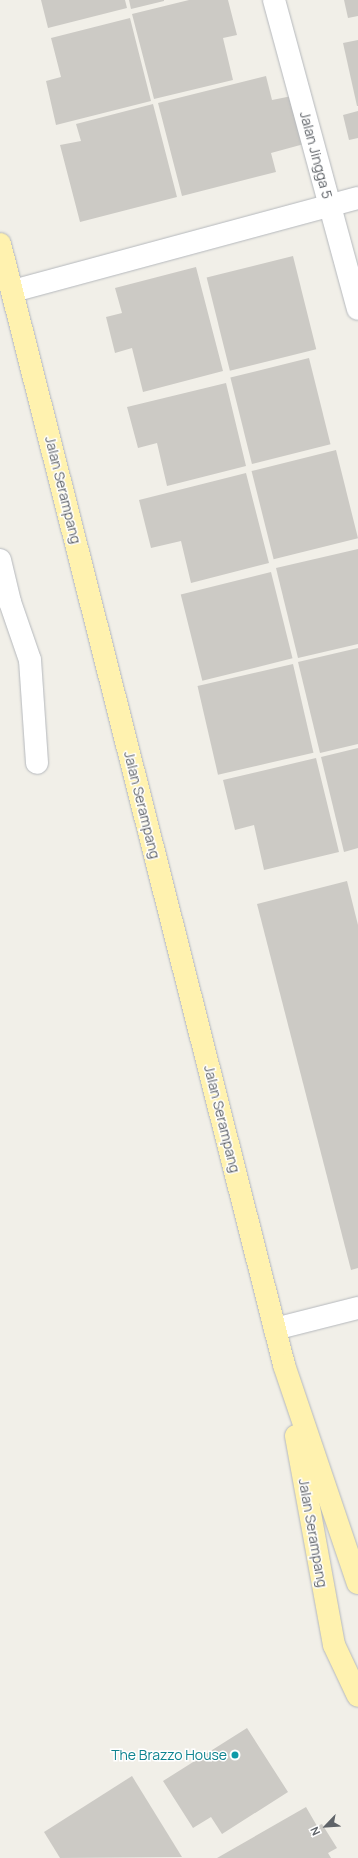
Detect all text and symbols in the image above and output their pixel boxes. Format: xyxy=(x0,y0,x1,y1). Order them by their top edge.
street label: Jalan Jingga 5 xyxy=(296,109,336,201)
street label: Jalan Serampang xyxy=(42,434,84,546)
street label: Jalan Serampang xyxy=(121,749,163,861)
street label: Jalan Serampang xyxy=(201,1063,243,1175)
street label: Jalan Serampang xyxy=(295,1477,331,1589)
place label: The Brazzo House xyxy=(111,1747,227,1763)
marker: The Brazzo House xyxy=(230,1750,240,1760)
north arrow xyxy=(306,1806,346,1846)
text: N xyxy=(306,1825,323,1838)

